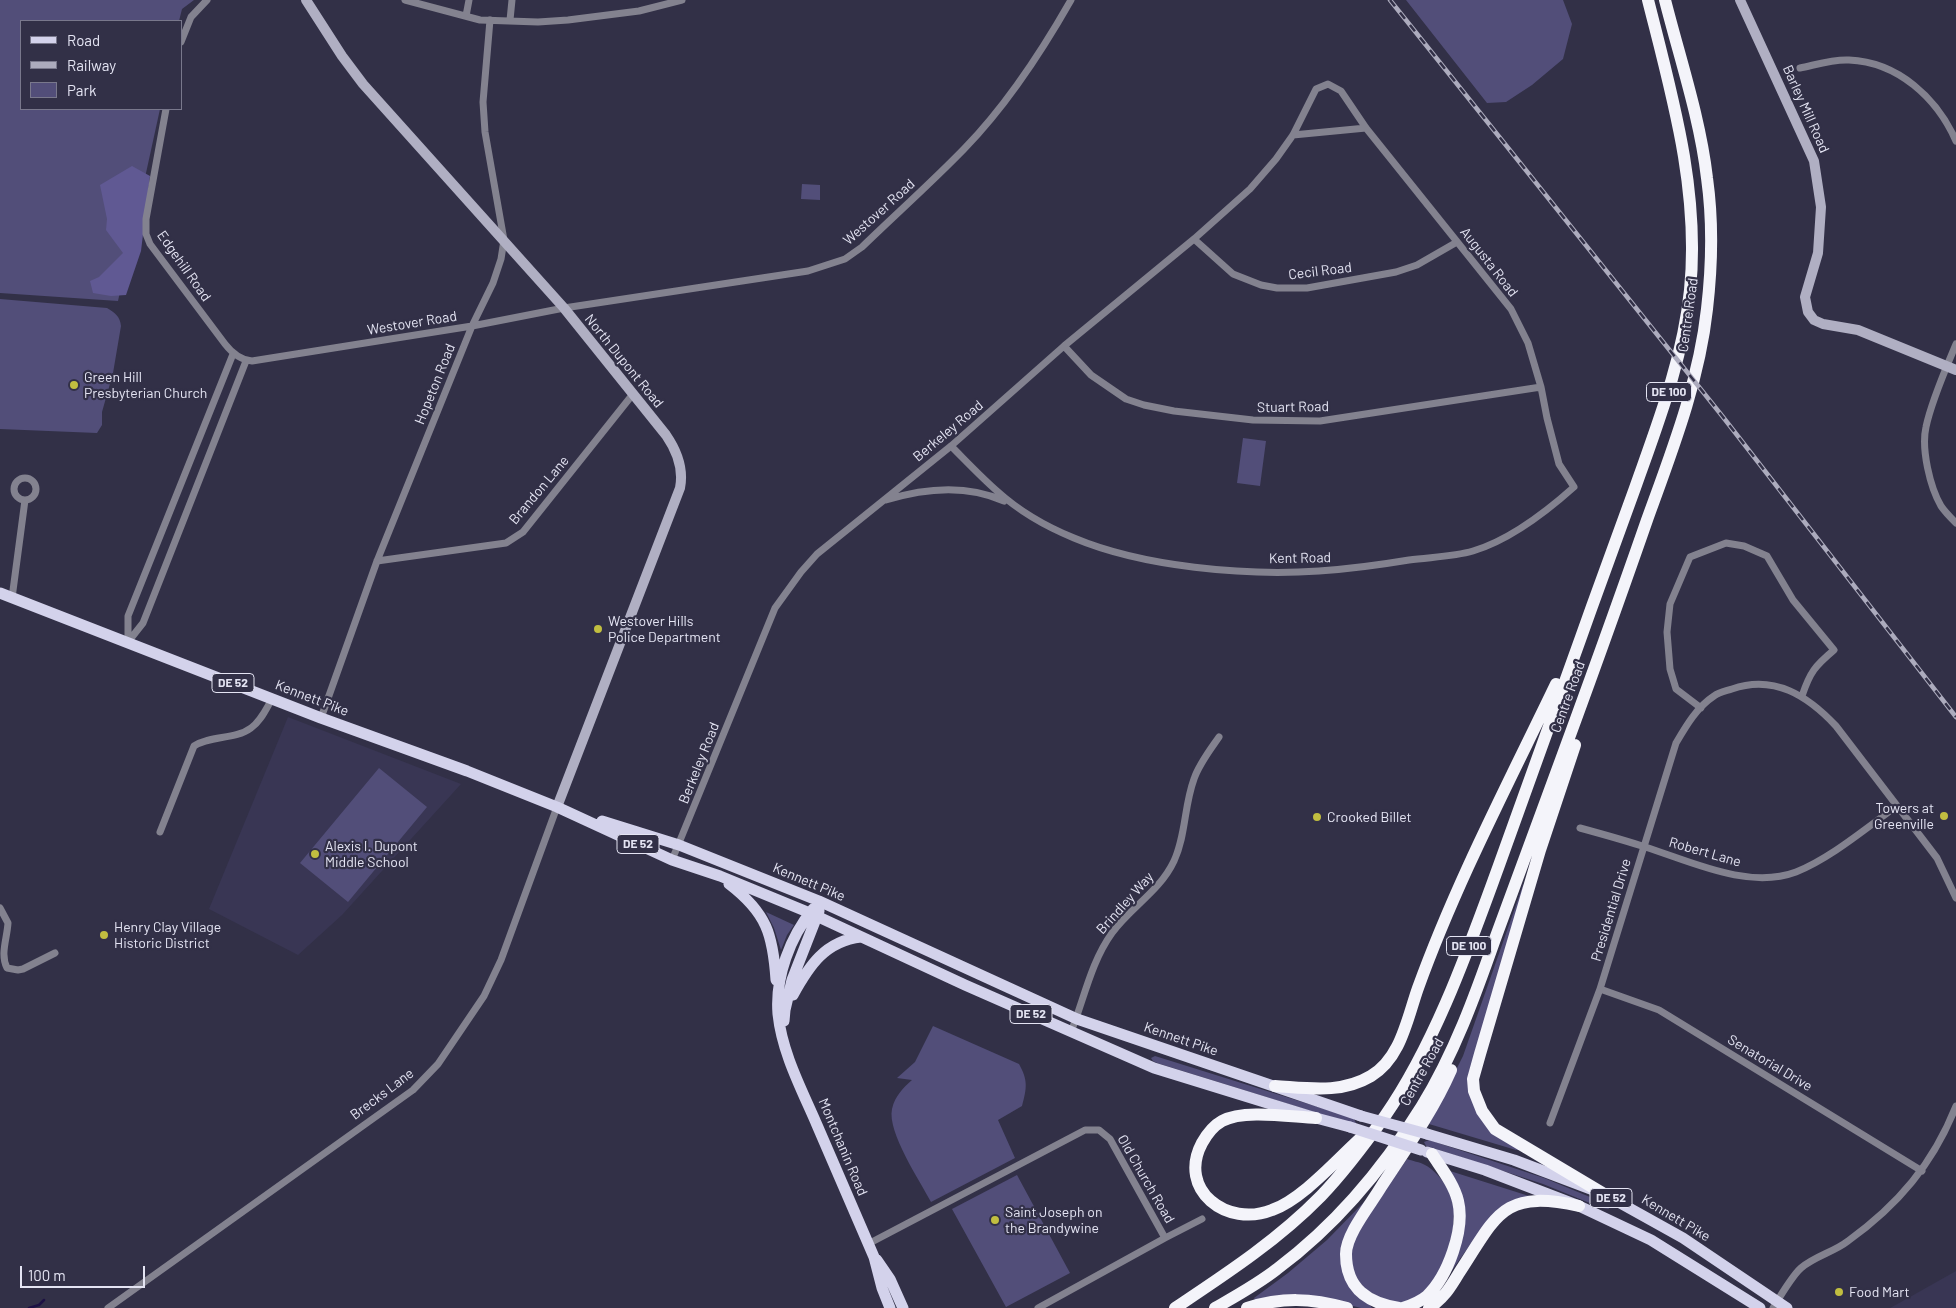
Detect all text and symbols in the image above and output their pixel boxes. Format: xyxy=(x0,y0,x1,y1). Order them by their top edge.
legend xyxy=(20,20,182,110)
text: Road xyxy=(67,31,100,49)
text: Railway xyxy=(67,56,116,74)
street label: Barley Mill Road xyxy=(1779,62,1833,156)
text: Park xyxy=(67,81,96,99)
street label: Westover Road xyxy=(840,175,918,249)
street label: Augusta Road xyxy=(1457,224,1521,300)
street label: Edgehill Road xyxy=(153,227,215,305)
street label: Cecil Road xyxy=(1287,259,1353,283)
street label: Centre Road xyxy=(1674,277,1702,353)
street label: Westover Road xyxy=(366,308,458,338)
street label: North Dupont Road xyxy=(581,311,667,411)
street label: Hopeton Road xyxy=(411,341,459,427)
place label: Green Hill Presbyterian Church xyxy=(84,369,207,402)
marker: Green Hill Presbyterian Church xyxy=(68,379,80,391)
road number: DE 100 xyxy=(1646,382,1692,402)
street label: Berkeley Road xyxy=(910,397,986,465)
street label: Stuart Road xyxy=(1257,398,1329,416)
street label: Brandon Lane xyxy=(506,452,572,528)
street label: Kent Road xyxy=(1269,549,1331,567)
place label: Westover Hills Police Department xyxy=(608,613,721,646)
marker: Westover Hills Police Department xyxy=(592,623,604,635)
street label: Centre Road xyxy=(1547,659,1589,735)
road number: DE 52 xyxy=(212,674,254,692)
street label: Kennett Pike xyxy=(273,676,351,720)
street label: Berkeley Road xyxy=(675,720,723,806)
place label: Towers at Greenville xyxy=(1874,800,1934,832)
place label: Crooked Billet xyxy=(1327,809,1412,825)
marker: Towers at Greenville xyxy=(1938,810,1950,822)
marker: Crooked Billet xyxy=(1311,811,1323,823)
road number: DE 52 xyxy=(617,834,659,854)
street label: Robert Lane xyxy=(1667,834,1743,870)
place label: Alexis I. Dupont Middle School xyxy=(325,838,418,870)
marker: Alexis I. Dupont Middle School xyxy=(309,848,321,860)
street label: Presidential Drive xyxy=(1587,857,1635,963)
street label: Kennett Pike xyxy=(770,859,848,905)
street label: Brindley Way xyxy=(1093,869,1157,937)
place label: Henry Clay Village Historic District xyxy=(114,919,221,952)
marker: Henry Clay Village Historic District xyxy=(98,929,110,941)
road number: DE 100 xyxy=(1446,936,1492,956)
road number: DE 52 xyxy=(1010,1004,1052,1024)
street label: Kennett Pike xyxy=(1142,1018,1220,1060)
street label: Senatorial Drive xyxy=(1725,1031,1815,1095)
street label: Centre Road xyxy=(1397,1035,1447,1109)
street label: Brecks Lane xyxy=(347,1065,417,1123)
street label: Montchanin Road xyxy=(815,1096,871,1198)
street label: Old Church Road xyxy=(1114,1132,1178,1226)
road number: DE 52 xyxy=(1590,1188,1632,1208)
street label: Kennett Pike xyxy=(1639,1191,1713,1245)
place label: Saint Joseph on the Brandywine xyxy=(1005,1204,1102,1236)
marker: Saint Joseph on the Brandywine xyxy=(989,1214,1001,1226)
scale bar xyxy=(22,1256,148,1288)
text: 100 m xyxy=(28,1266,66,1284)
place label: Food Mart xyxy=(1849,1284,1910,1300)
marker: Food Mart xyxy=(1833,1286,1845,1298)

